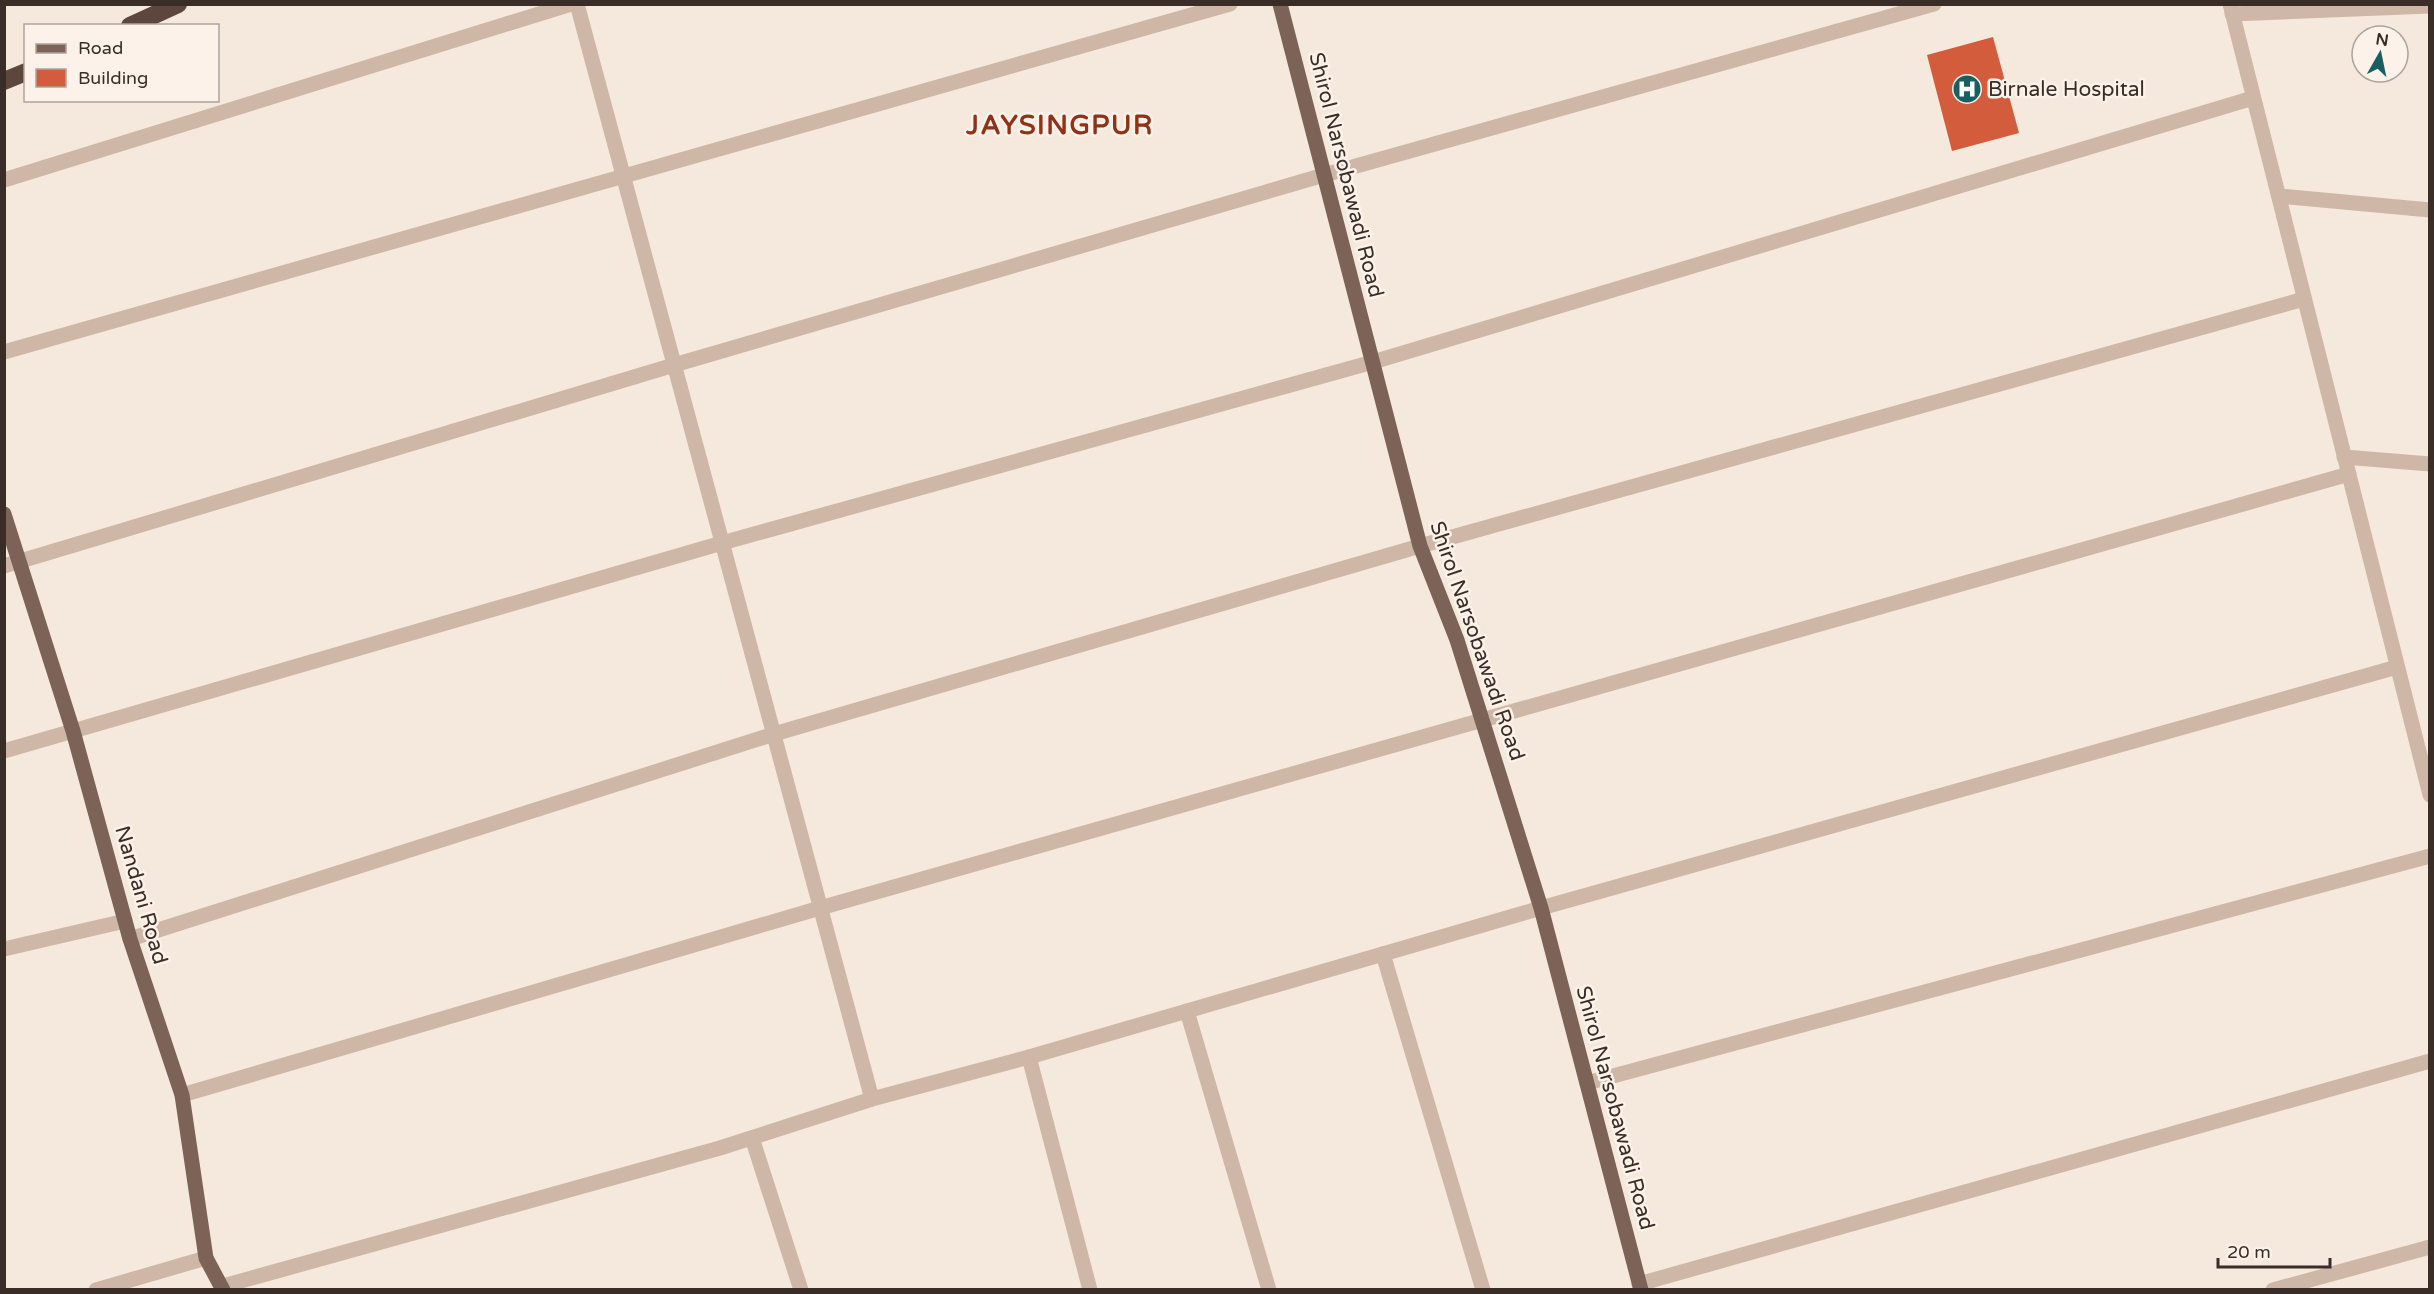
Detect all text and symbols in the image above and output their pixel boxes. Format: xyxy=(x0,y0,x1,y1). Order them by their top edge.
legend xyxy=(24,24,219,102)
north arrow xyxy=(2350,24,2410,84)
text: N xyxy=(2374,29,2390,51)
text: Road xyxy=(78,37,123,59)
street label: Shirol Narsobawadi Road xyxy=(1303,50,1389,300)
text: Building xyxy=(78,67,148,89)
hospital icon: Birnale Hospital xyxy=(1951,73,1983,105)
place label: Birnale Hospital xyxy=(1988,77,2145,102)
district label: JAYSINGPUR xyxy=(965,109,1154,142)
street label: Shirol Narsobawadi Road xyxy=(1424,518,1530,764)
street label: Nandani Road xyxy=(109,823,173,967)
street label: Shirol Narsobawadi Road xyxy=(1570,983,1660,1233)
scale bar xyxy=(2218,1231,2330,1269)
text: 20 m xyxy=(2227,1241,2271,1263)

